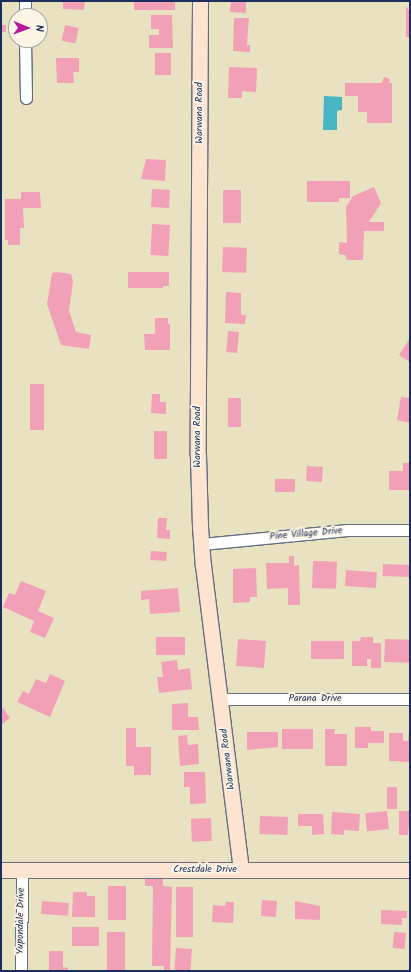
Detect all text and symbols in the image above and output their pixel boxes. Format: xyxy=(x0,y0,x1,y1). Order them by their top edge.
north arrow xyxy=(8,8,48,48)
text: N xyxy=(30,25,48,32)
street label: Warwana Road xyxy=(194,82,206,144)
street label: Warwana Road xyxy=(192,406,204,468)
street label: Pine Village Drive xyxy=(269,525,343,543)
street label: Parana Drive xyxy=(288,693,342,705)
street label: Warwana Road xyxy=(218,728,238,790)
street label: Crestdale Drive xyxy=(173,864,237,876)
street label: Yupondale Drive xyxy=(14,888,28,954)

